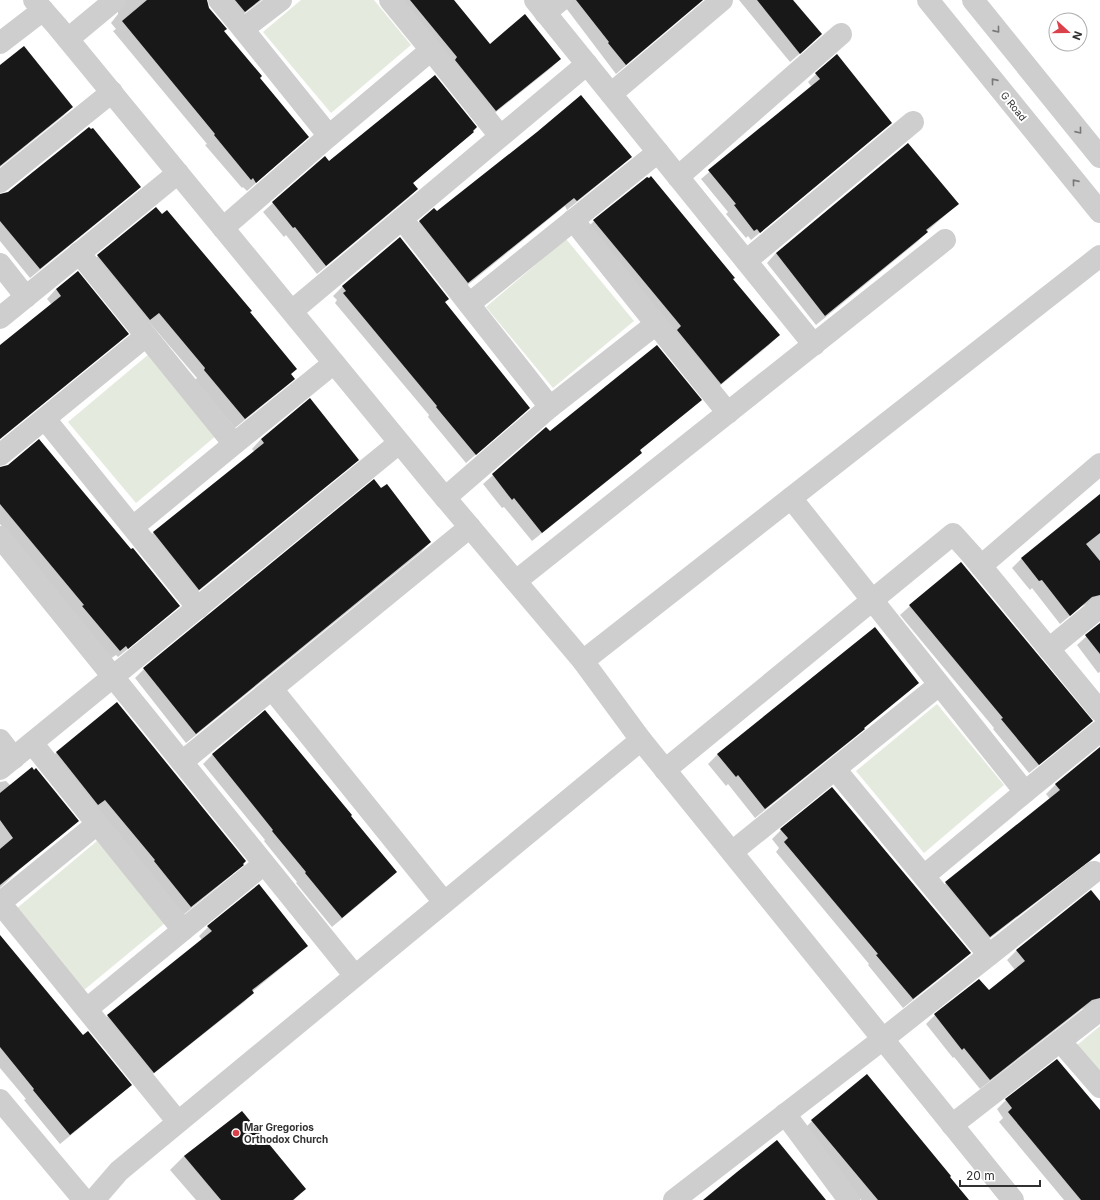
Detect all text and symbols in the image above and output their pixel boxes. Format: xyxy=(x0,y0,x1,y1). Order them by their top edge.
north arrow xyxy=(1048,12,1088,52)
one-way arrow xyxy=(993,26,1000,33)
text: N xyxy=(1069,29,1085,42)
one-way arrow xyxy=(991,78,998,86)
street label: G Road xyxy=(999,89,1029,123)
one-way arrow xyxy=(1074,127,1081,134)
one-way arrow xyxy=(1073,179,1080,187)
place label: Mar Gregorios Orthodox Church xyxy=(244,1121,328,1145)
marker: Mar Gregorios Orthodox Church xyxy=(231,1128,241,1138)
scale bar xyxy=(960,1162,1040,1188)
text: 20 m xyxy=(966,1168,995,1183)

